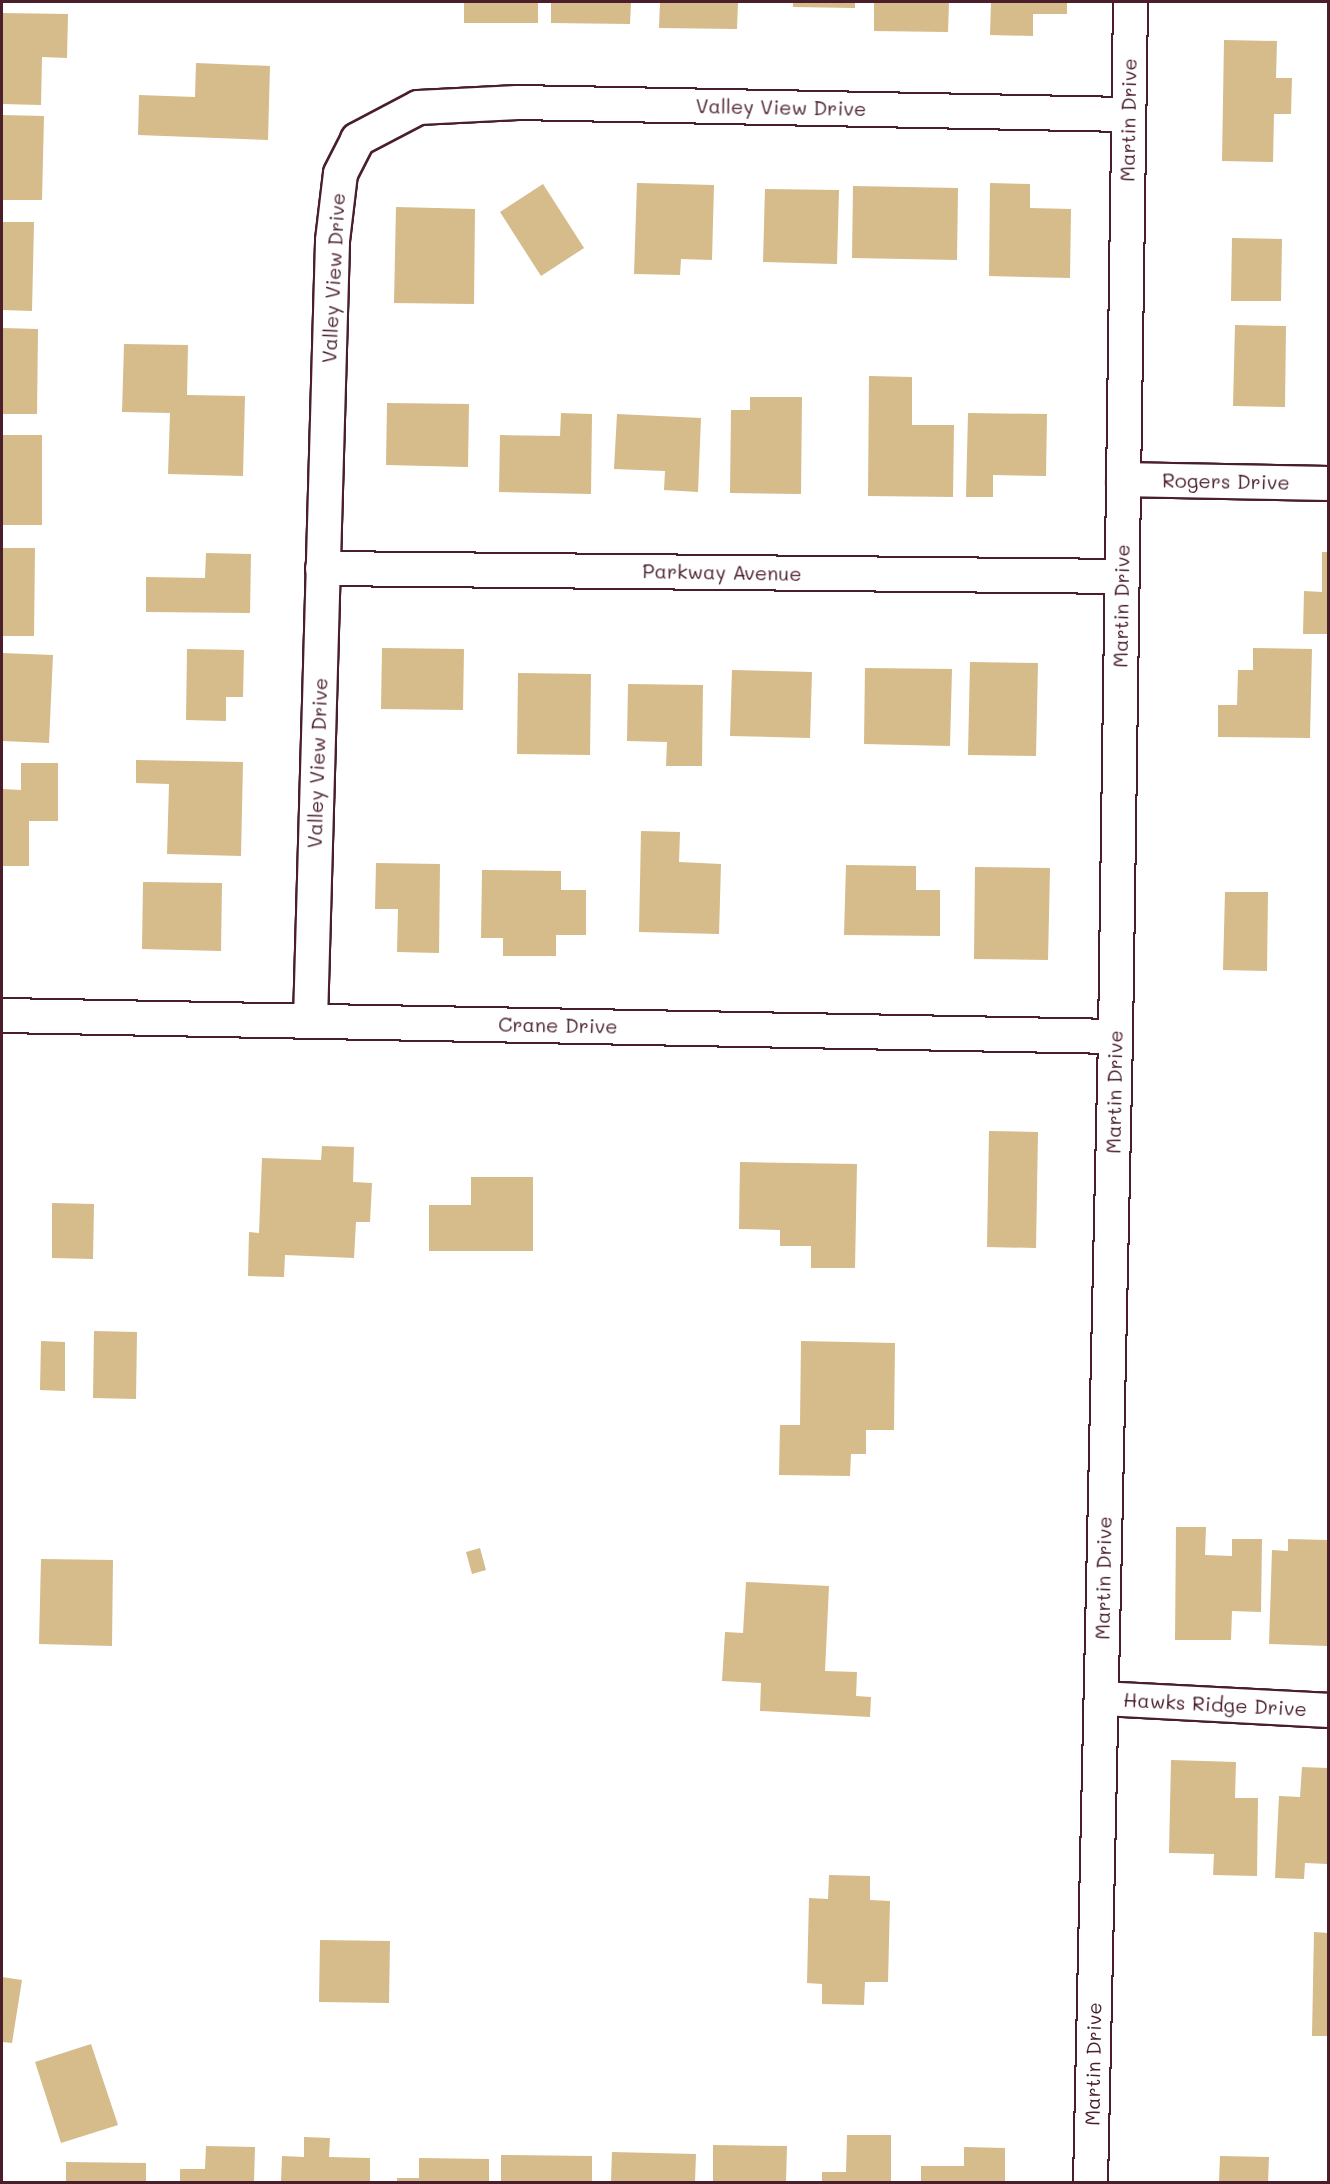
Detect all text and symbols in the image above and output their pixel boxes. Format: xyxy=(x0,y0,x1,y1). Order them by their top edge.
street label: Martin Drive xyxy=(1115,58,1141,182)
street label: Valley View Drive xyxy=(695,94,867,120)
street label: Valley View Drive xyxy=(317,192,349,364)
street label: Rogers Drive xyxy=(1162,468,1290,494)
street label: Martin Drive xyxy=(1108,544,1134,668)
street label: Parkway Avenue xyxy=(642,559,802,585)
street label: Valley View Drive xyxy=(302,677,332,849)
street label: Crane Drive xyxy=(498,1012,618,1038)
street label: Martin Drive xyxy=(1101,1030,1127,1154)
street label: Martin Drive xyxy=(1090,1516,1116,1640)
street label: Hawks Ridge Drive xyxy=(1123,1687,1307,1721)
street label: Martin Drive xyxy=(1080,2002,1106,2126)

